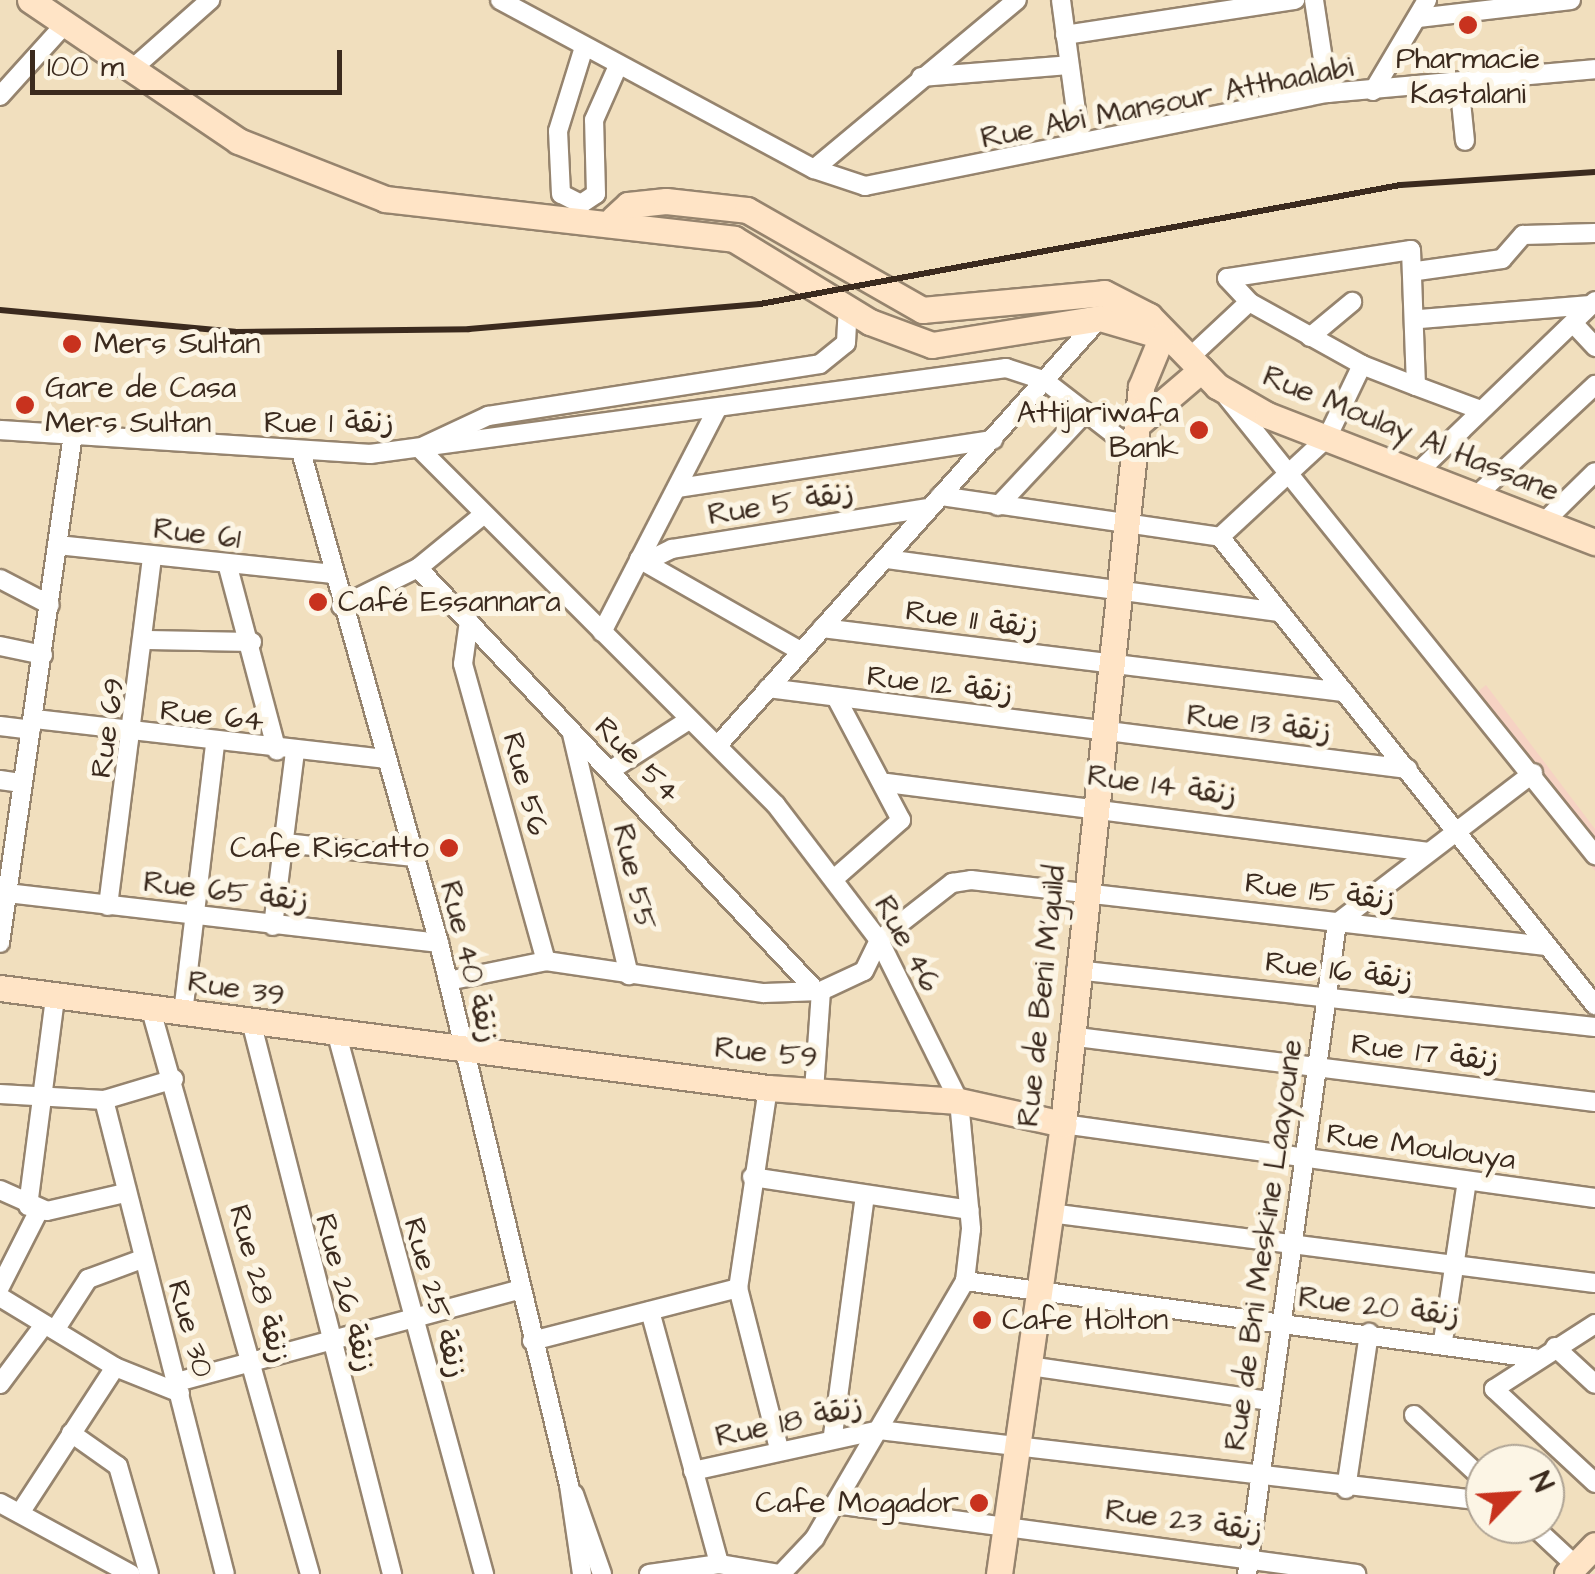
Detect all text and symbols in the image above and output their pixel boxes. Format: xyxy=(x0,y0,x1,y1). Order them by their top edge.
marker: Pharmacie Kastalani xyxy=(1457,14,1479,36)
scale bar xyxy=(35,30,348,92)
place label: Pharmacie Kastalani xyxy=(1396,41,1540,112)
text: 100 m xyxy=(47,46,124,88)
street label: Rue Abi Mansour Atthaalabi xyxy=(978,49,1356,157)
place label: Mers Sultan xyxy=(94,326,260,362)
marker: Mers Sultan xyxy=(59,331,85,357)
street label: Rue Moulay Al Hassane xyxy=(1258,358,1564,510)
place label: Gare de Casa Mers Sultan xyxy=(45,370,236,440)
marker: Gare de Casa Mers Sultan xyxy=(14,394,36,416)
place label: Attijariwafa Bank xyxy=(1017,395,1179,466)
street label: Rue 1 زنقة xyxy=(264,405,394,441)
marker: Attijariwafa Bank xyxy=(1188,419,1210,441)
street label: Rue 5 زنقة xyxy=(705,475,857,533)
street label: Rue 61 xyxy=(151,511,243,557)
place label: Café Essannara xyxy=(338,584,561,620)
marker: Café Essannara xyxy=(307,591,329,613)
street label: Rue 11 زنقة xyxy=(903,593,1041,647)
street label: Rue 12 زنقة xyxy=(865,658,1015,712)
street label: Rue 69 xyxy=(83,676,133,780)
street label: Rue 64 xyxy=(158,693,266,739)
street label: Rue 13 زنقة xyxy=(1185,697,1333,751)
street label: Rue 54 xyxy=(587,710,687,810)
street label: Rue 56 xyxy=(494,729,556,839)
street label: Rue 14 زنقة xyxy=(1085,758,1239,814)
street label: Rue 55 xyxy=(604,821,664,933)
place label: Cafe Riscatto xyxy=(230,830,429,866)
marker: Cafe Riscatto xyxy=(438,837,460,859)
street label: Rue 65 زنقة xyxy=(141,864,311,920)
street label: Rue de Beni M'guild xyxy=(1010,864,1074,1128)
street label: Rue 15 زنقة xyxy=(1243,865,1397,919)
street label: Rue 40 زنقة xyxy=(432,877,506,1047)
street label: Rue 46 xyxy=(866,890,948,998)
street label: Rue 16 زنقة xyxy=(1263,944,1415,998)
street label: Rue 39 xyxy=(185,964,287,1014)
street label: Rue 17 زنقة xyxy=(1349,1026,1501,1080)
street label: Rue 59 xyxy=(713,1030,819,1076)
street label: Rue de Bni Meskine Laayoune xyxy=(1217,1037,1311,1453)
street label: Rue Moulouya xyxy=(1324,1116,1518,1178)
street label: Rue 28 زنقة xyxy=(221,1201,297,1367)
street label: Rue 26 زنقة xyxy=(307,1210,383,1376)
street label: Rue 25 زنقة xyxy=(395,1214,475,1382)
street label: Rue 30 xyxy=(159,1276,221,1382)
street label: Rue 20 زنقة xyxy=(1296,1279,1462,1335)
place label: Cafe Holton xyxy=(1002,1302,1168,1338)
marker: Cafe Holton xyxy=(971,1309,993,1331)
street label: Rue 18 زنقة xyxy=(712,1389,866,1455)
north arrow xyxy=(1465,1444,1565,1544)
text: N xyxy=(1519,1466,1562,1498)
place label: Cafe Mogador xyxy=(755,1485,959,1521)
marker: Cafe Mogador xyxy=(968,1492,990,1514)
street label: Rue 23 زنقة xyxy=(1103,1492,1265,1550)

